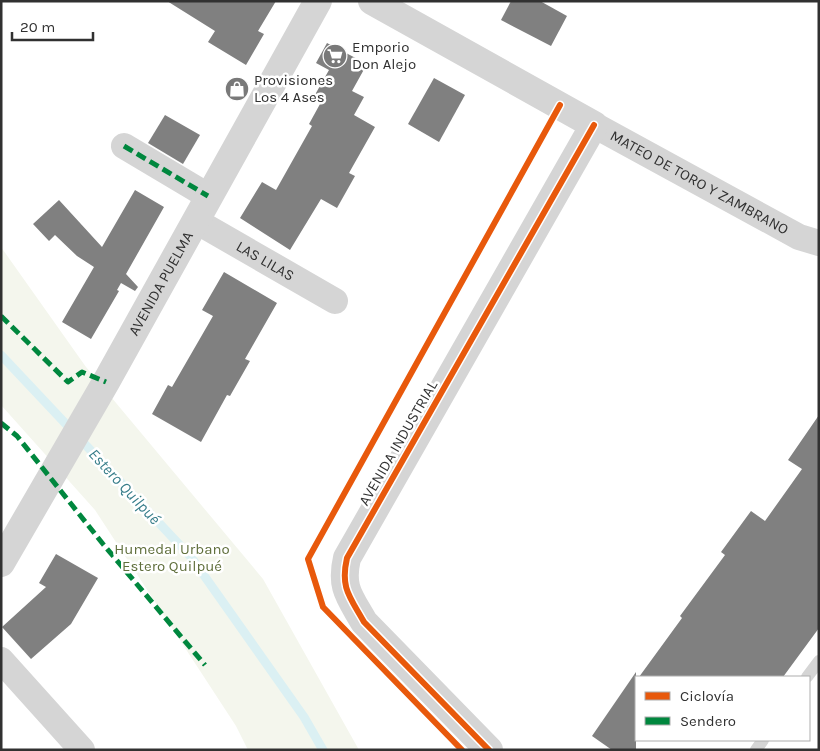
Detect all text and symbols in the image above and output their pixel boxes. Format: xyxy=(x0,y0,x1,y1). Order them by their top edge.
scale bar xyxy=(12,10,94,42)
text: 20 m xyxy=(20,18,55,36)
place label: Emporio Don Alejo xyxy=(352,38,416,73)
supermarket icon: Emporio Don Alejo xyxy=(322,43,348,69)
place label: Provisiones Los 4 Ases xyxy=(254,71,333,106)
shop icon: Provisiones Los 4 Ases xyxy=(224,76,250,102)
street label: MATEO DE TORO Y ZAMBRANO xyxy=(607,127,792,239)
street label: AVENIDA PUELMA xyxy=(125,228,197,339)
street label: LAS LILAS xyxy=(233,237,298,285)
street label: AVENIDA INDUSTRIAL xyxy=(355,377,441,509)
water label: Estero Quilpué xyxy=(85,445,165,528)
park label: Humedal Urbano Estero Quilpué xyxy=(114,540,230,575)
legend xyxy=(635,676,810,741)
text: Ciclovía xyxy=(680,687,734,705)
text: Sendero xyxy=(680,712,736,730)

